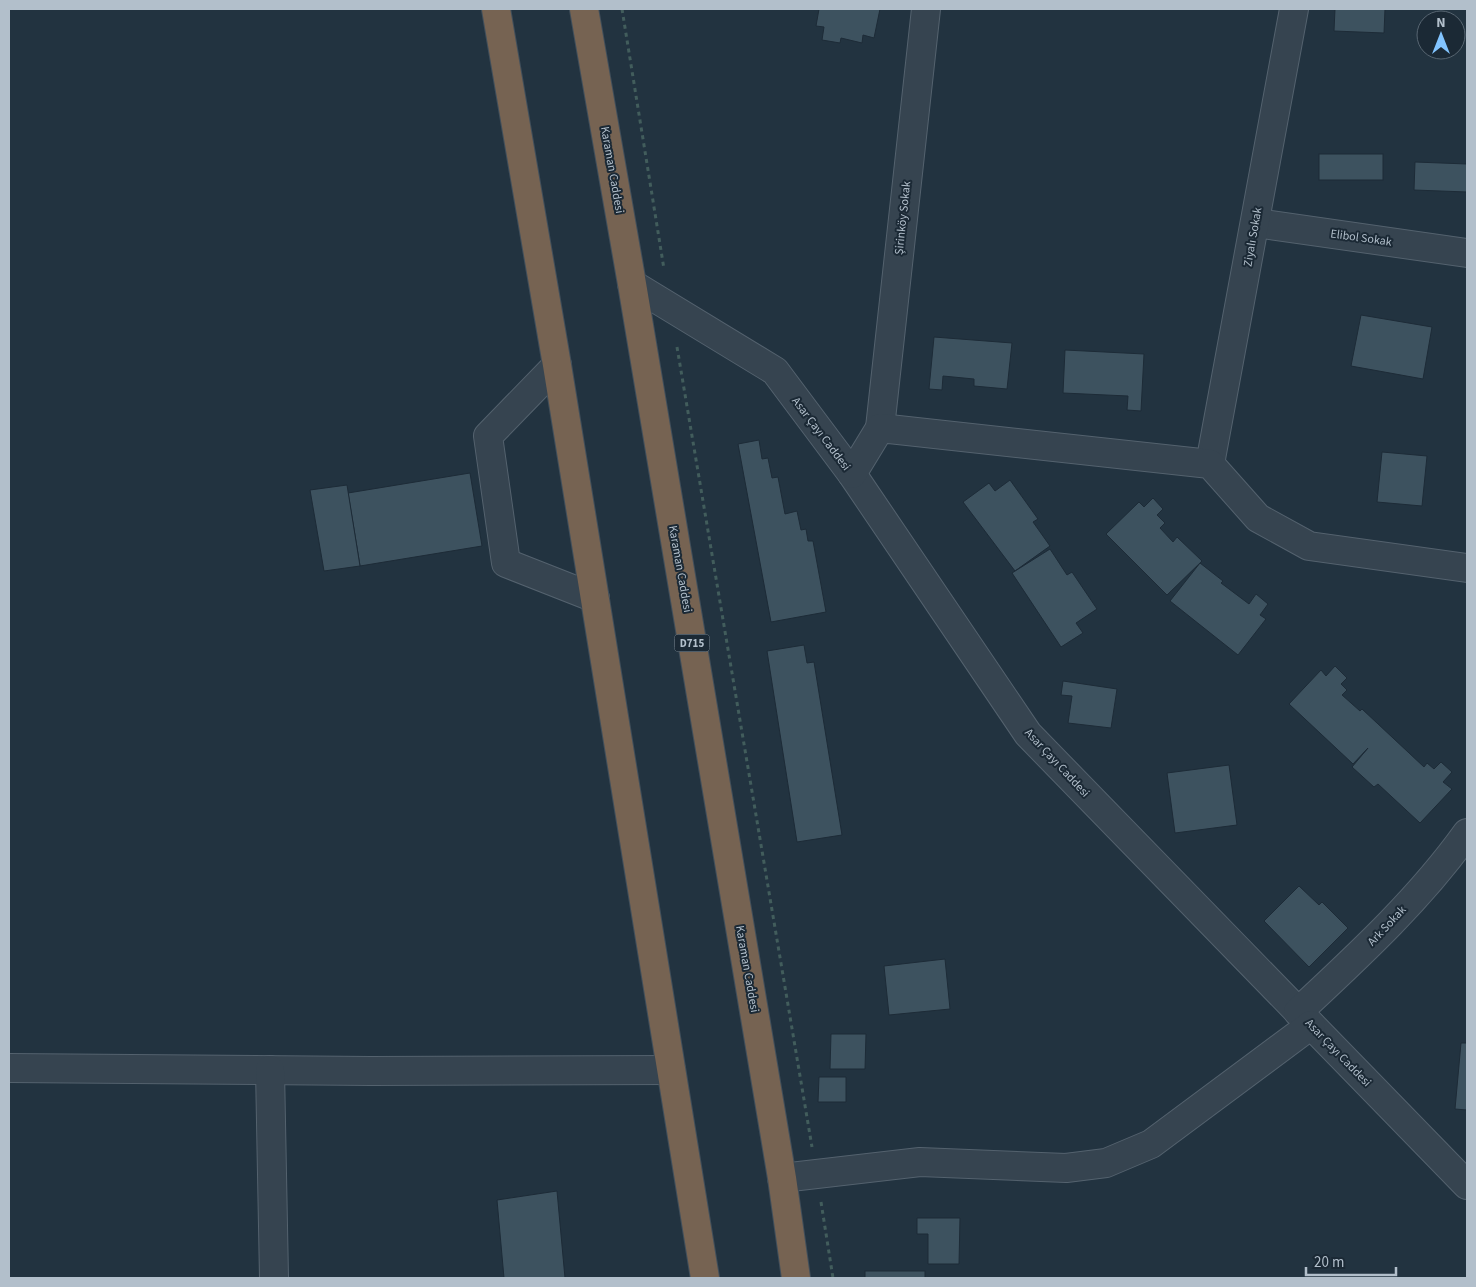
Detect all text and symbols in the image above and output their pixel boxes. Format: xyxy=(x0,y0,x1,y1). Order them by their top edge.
north arrow xyxy=(1416,10,1466,60)
text: N xyxy=(1436,13,1446,33)
street label: Karaman Caddesi xyxy=(596,125,628,215)
street label: Şirinköy Sokak xyxy=(891,180,915,256)
street label: Ziyalı Sokak xyxy=(1239,206,1267,268)
street label: Elibol Sokak xyxy=(1329,225,1393,251)
street label: Asar Çayı Caddesi xyxy=(788,394,854,474)
street label: Karaman Caddesi xyxy=(664,524,696,614)
road number: D715 xyxy=(674,634,710,651)
street label: Asar Çayı Caddesi xyxy=(1021,725,1093,801)
street label: Ark Sokak xyxy=(1364,902,1410,950)
street label: Karaman Caddesi xyxy=(731,924,763,1014)
street label: Asar Çayı Caddesi xyxy=(1301,1015,1375,1091)
scale bar xyxy=(1306,1244,1396,1276)
text: 20 m xyxy=(1314,1252,1344,1273)

